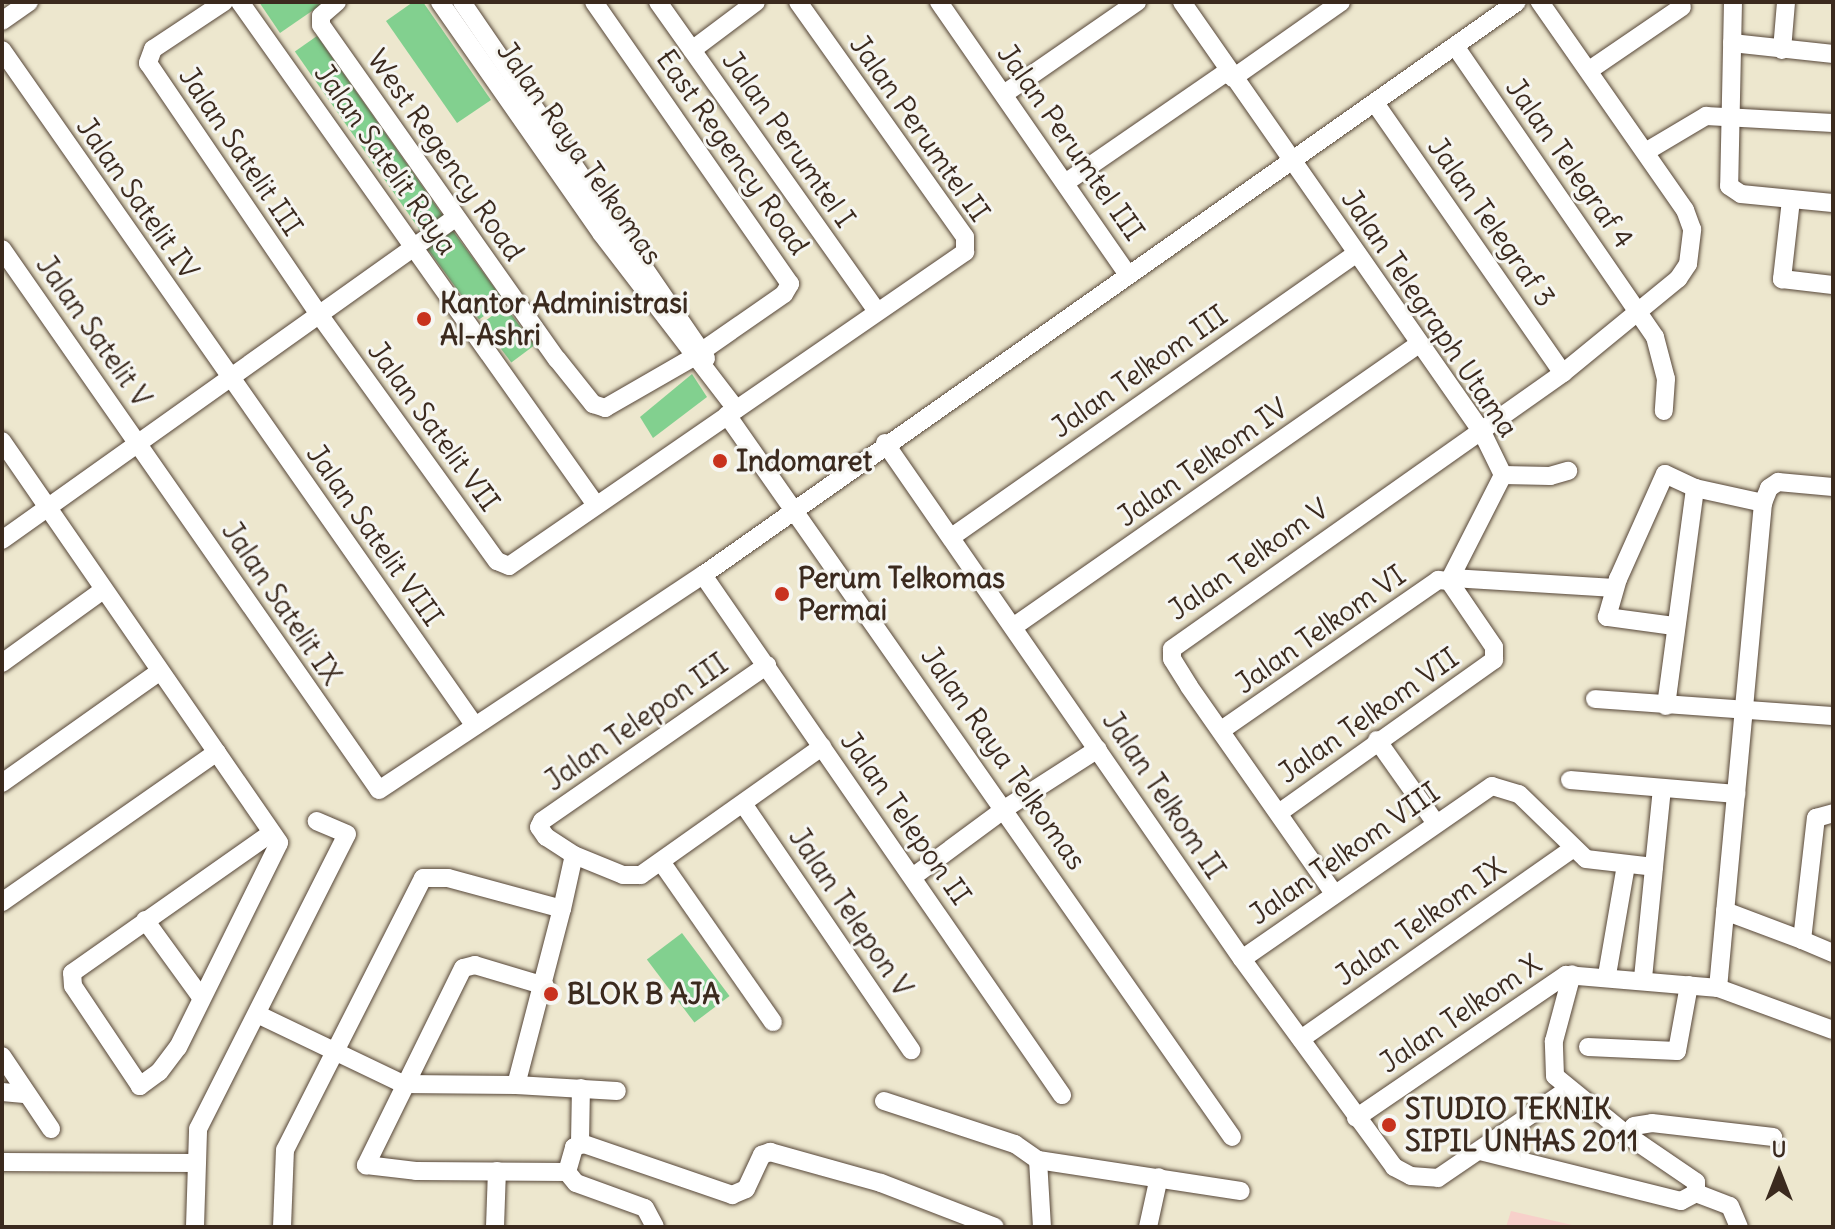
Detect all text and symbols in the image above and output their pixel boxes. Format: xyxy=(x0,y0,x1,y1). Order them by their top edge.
street label: Jalan Perumtel II xyxy=(843,28,997,228)
street label: Jalan Raya Telkomas xyxy=(490,35,670,271)
street label: Jalan Perumtel III xyxy=(991,37,1151,247)
street label: West Regency Road xyxy=(361,43,531,267)
street label: East Regency Road xyxy=(650,43,816,261)
street label: Jalan Perumtel I xyxy=(716,44,862,234)
street label: Jalan Satelit Raya xyxy=(308,57,464,261)
street label: Jalan Satelit III xyxy=(172,60,310,242)
street label: Jalan Telegraf 4 xyxy=(1499,72,1641,254)
street label: Jalan Satelit IV xyxy=(70,111,206,285)
street label: Jalan Telegraf 3 xyxy=(1421,131,1563,313)
street label: Jalan Telegraph Utama xyxy=(1335,183,1525,443)
street label: Jalan Satelit V xyxy=(29,249,159,413)
place label: Kantor Administrasi Al-Ashri xyxy=(440,286,688,352)
street label: Jalan Telkom III xyxy=(1045,298,1233,444)
marker: Kantor Administrasi Al-Ashri xyxy=(415,310,433,328)
street label: Jalan Satelit VII xyxy=(361,335,507,517)
street label: Jalan Telkom IV xyxy=(1110,391,1294,533)
street label: Jalan Satelit VIII xyxy=(300,438,450,632)
place label: Indomaret xyxy=(736,444,872,478)
marker: Indomaret xyxy=(711,452,729,470)
street label: Jalan Telkom V xyxy=(1161,491,1335,627)
street label: Jalan Satelit IX xyxy=(215,515,349,691)
street label: Jalan Telkom VI xyxy=(1228,558,1412,700)
place label: Perum Telkomas Permai xyxy=(798,561,1005,627)
marker: Perum Telkomas Permai xyxy=(773,585,791,603)
street label: Jalan Raya Telkomas xyxy=(914,640,1094,876)
street label: Jalan Telkom VII xyxy=(1271,640,1465,790)
street label: Jalan Telepon III xyxy=(538,646,734,798)
street label: Jalan Telkom II xyxy=(1096,705,1232,885)
street label: Jalan Telepon II xyxy=(834,725,978,911)
street label: Jalan Telkom VIII xyxy=(1242,775,1446,931)
street label: Jalan Telepon V xyxy=(782,821,920,1003)
street label: Jalan Telkom IX xyxy=(1328,850,1512,992)
street label: Jalan Telkom X xyxy=(1373,947,1547,1079)
place label: BLOK B AJA xyxy=(567,977,720,1011)
marker: BLOK B AJA xyxy=(542,985,560,1003)
place label: STUDIO TEKNIK SIPIL UNHAS 2011 xyxy=(1405,1092,1638,1158)
marker: STUDIO TEKNIK SIPIL UNHAS 2011 xyxy=(1380,1116,1398,1134)
north arrow xyxy=(1739,1133,1819,1213)
text: U xyxy=(1771,1135,1787,1163)

